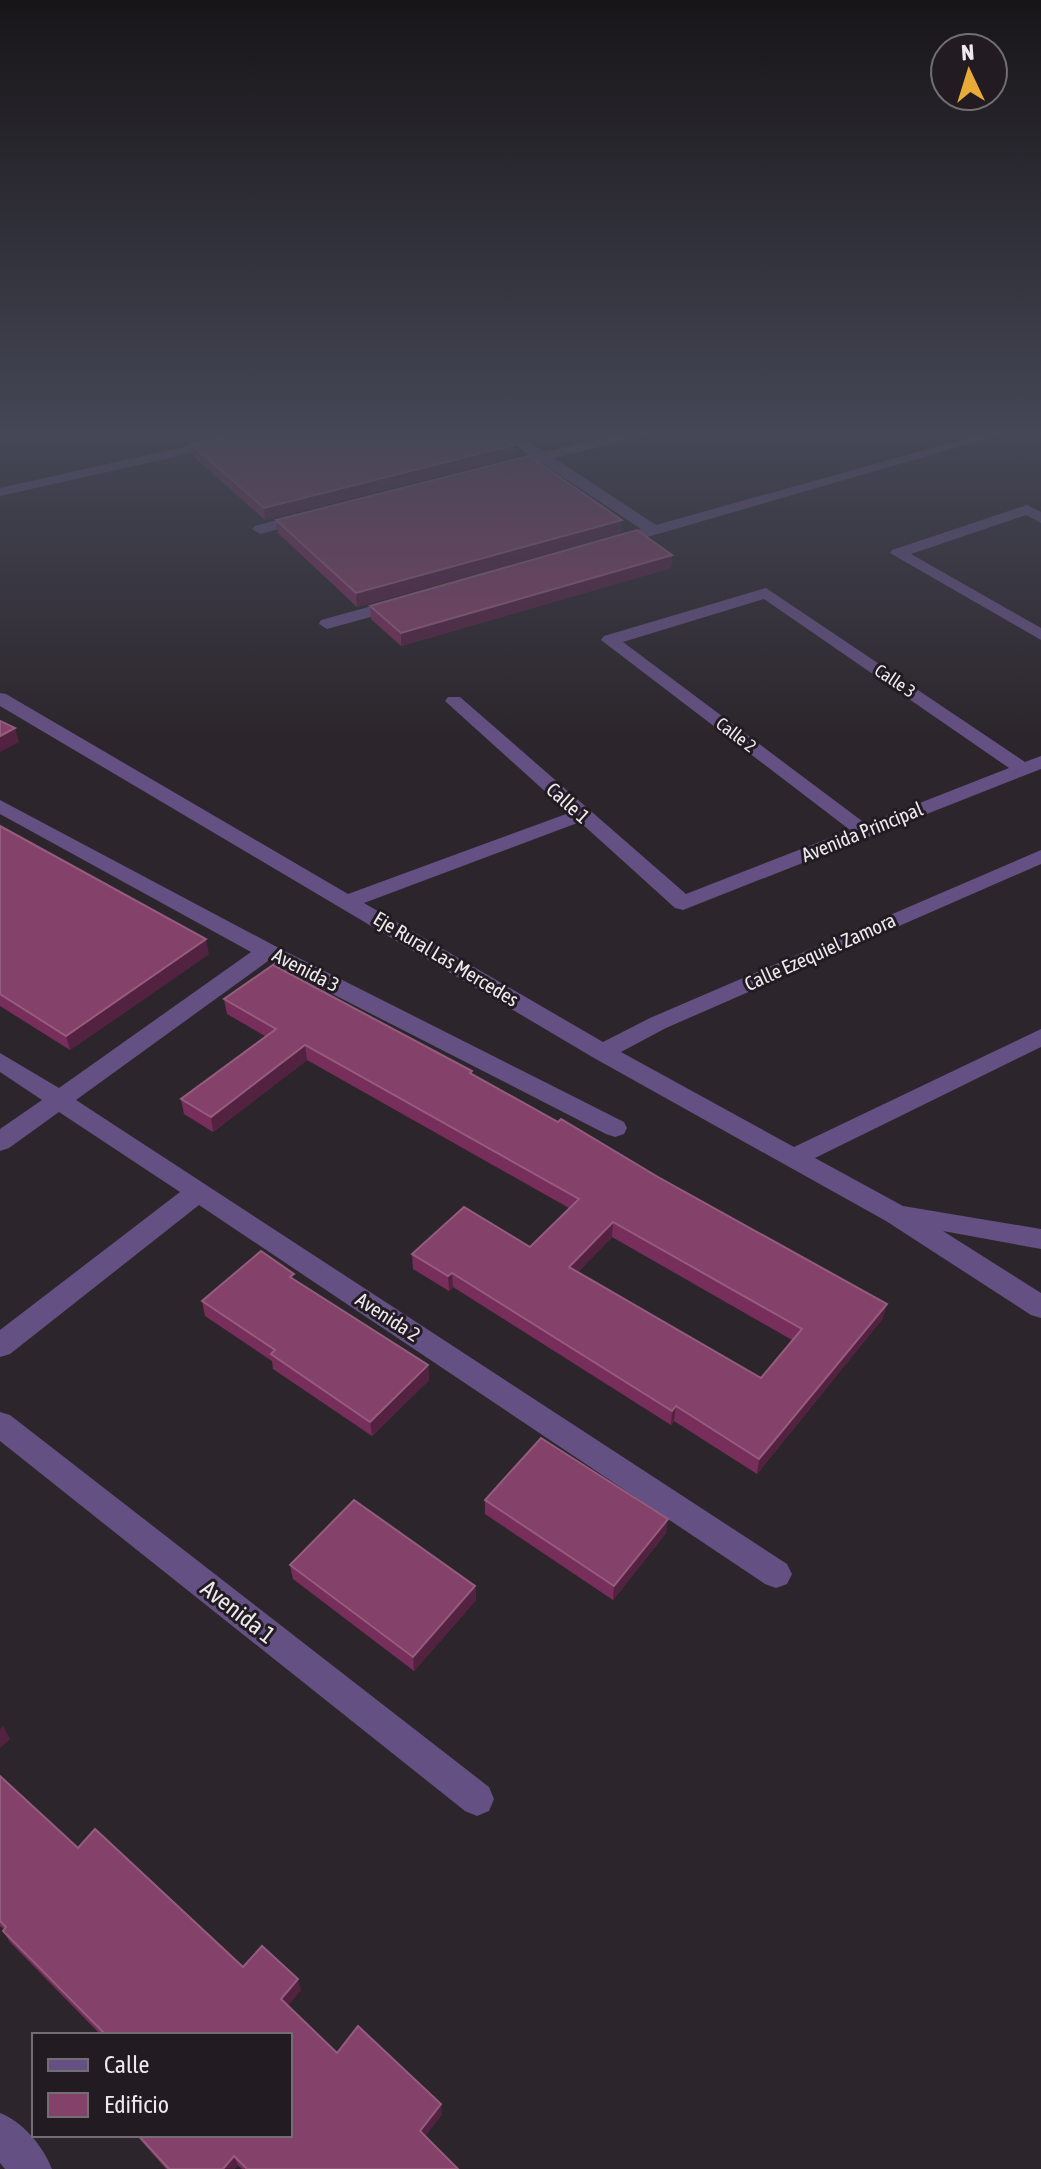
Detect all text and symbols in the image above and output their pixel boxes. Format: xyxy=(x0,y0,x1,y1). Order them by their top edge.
north arrow xyxy=(929,32,1009,112)
text: N xyxy=(960,39,975,65)
street label: Calle 3 xyxy=(871,659,920,702)
street label: Calle 2 xyxy=(712,713,761,757)
street label: Calle 1 xyxy=(542,777,595,828)
street label: Avenida Principal xyxy=(798,796,926,866)
street label: Eje Rural Las Mercedes xyxy=(370,906,523,1011)
street label: Calle Ezequiel Zamora xyxy=(741,908,899,995)
street label: Avenida 3 xyxy=(269,943,344,996)
street label: Avenida 2 xyxy=(352,1287,425,1346)
street label: Avenida 1 xyxy=(196,1574,281,1649)
legend xyxy=(32,2033,292,2137)
text: Calle xyxy=(104,2051,149,2078)
text: Edificio xyxy=(104,2091,169,2118)

